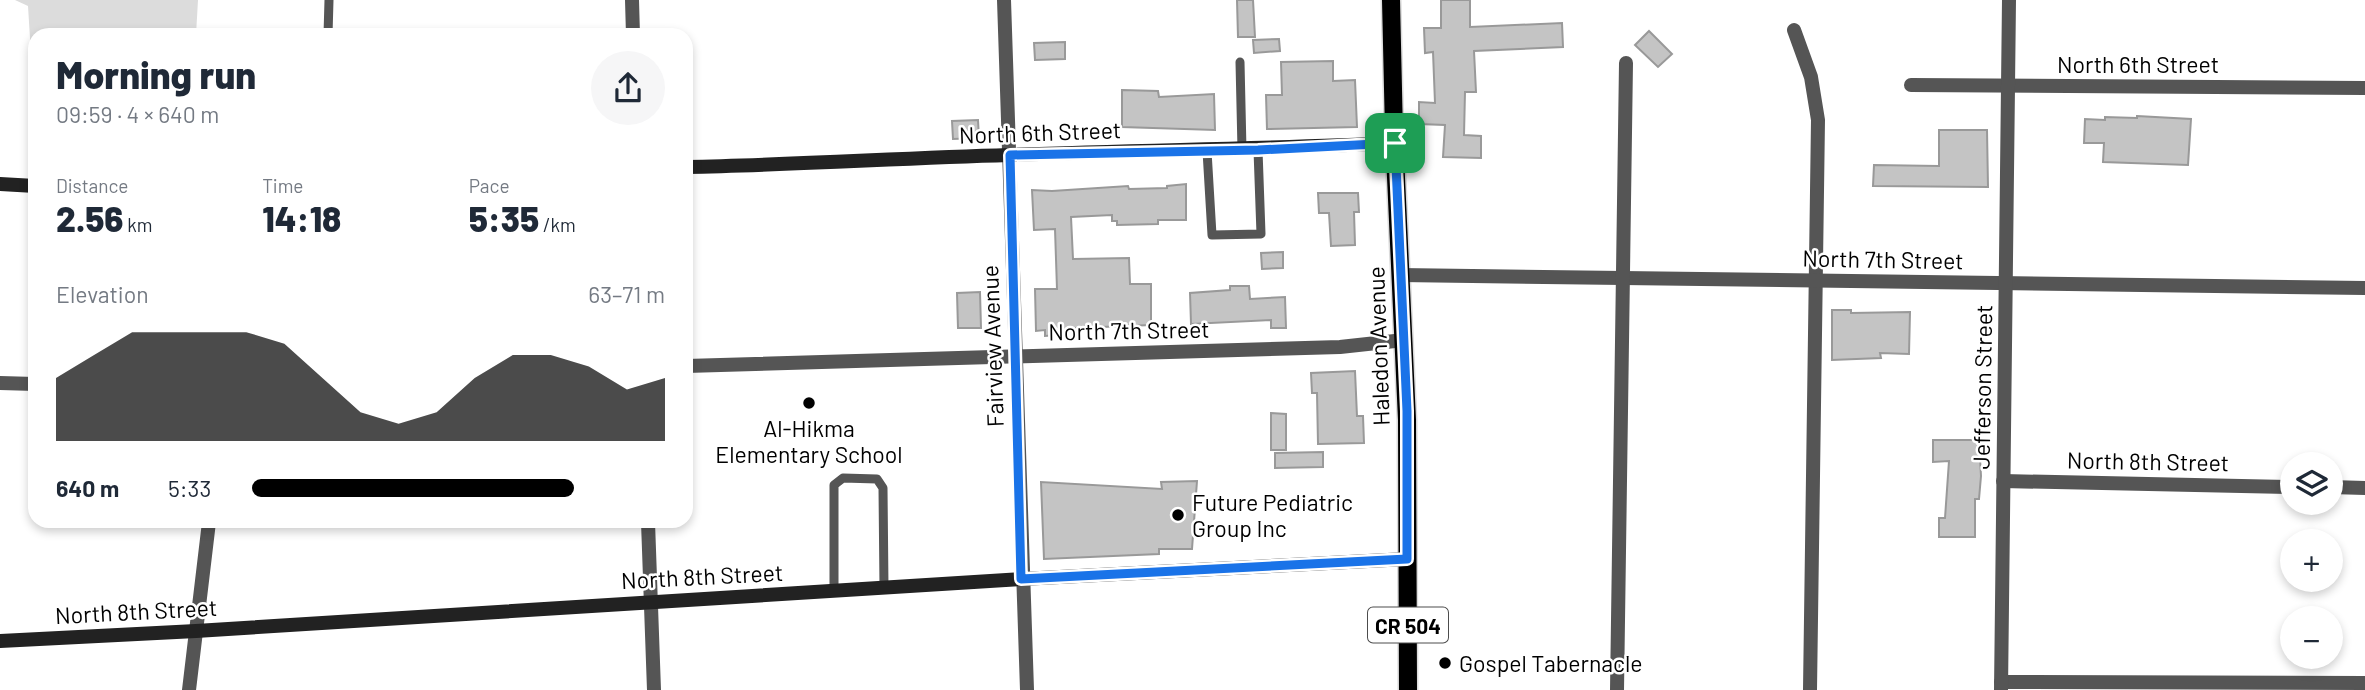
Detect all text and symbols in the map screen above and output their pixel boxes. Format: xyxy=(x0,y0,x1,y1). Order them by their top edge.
street label: North 6th Street xyxy=(2057,50,2219,78)
text: Morning run xyxy=(56,51,256,97)
button: share xyxy=(591,51,665,125)
text: 09:59 · 4 × 640 m xyxy=(56,100,219,128)
pin xyxy=(1365,113,1425,173)
street label: North 6th Street xyxy=(958,115,1122,149)
icon: arrive xyxy=(1376,124,1414,162)
text: Distance xyxy=(56,174,128,197)
text: Time xyxy=(262,174,303,197)
text: Pace xyxy=(469,174,510,197)
text: 2.56 xyxy=(56,197,123,239)
text: 14:18 xyxy=(262,197,341,239)
text: 5:35 xyxy=(469,197,539,239)
text: km xyxy=(123,213,153,236)
text: /km xyxy=(539,213,576,236)
street label: North 7th Street xyxy=(1802,244,1964,274)
street label: Fairview Avenue xyxy=(975,265,1009,427)
street label: Haledon Avenue xyxy=(1361,266,1395,426)
text: Elevation xyxy=(56,280,149,308)
text: 63–71 m xyxy=(588,280,665,308)
street label: Jefferson Street xyxy=(1967,304,1997,470)
street label: North 7th Street xyxy=(1048,315,1210,345)
marker: Al-Hikma Elementary School xyxy=(801,395,817,411)
place label: Al-Hikma Elementary School xyxy=(715,414,903,468)
street label: North 8th Street xyxy=(2067,446,2229,476)
map controls xyxy=(2280,452,2343,669)
button: layers xyxy=(2280,452,2343,515)
text: 640 m xyxy=(56,474,119,502)
text: 5:33 xyxy=(168,474,211,502)
place label: Future Pediatric Group Inc xyxy=(1192,488,1353,542)
marker: Future Pediatric Group Inc xyxy=(1170,507,1186,523)
button: + xyxy=(2280,529,2343,592)
street label: North 8th Street xyxy=(620,558,784,594)
street label: North 8th Street xyxy=(54,593,218,629)
button: − xyxy=(2280,606,2343,669)
road number: CR 504 xyxy=(1368,608,1448,642)
place label: Gospel Tabernacle xyxy=(1459,649,1643,677)
marker: Gospel Tabernacle xyxy=(1437,655,1453,671)

